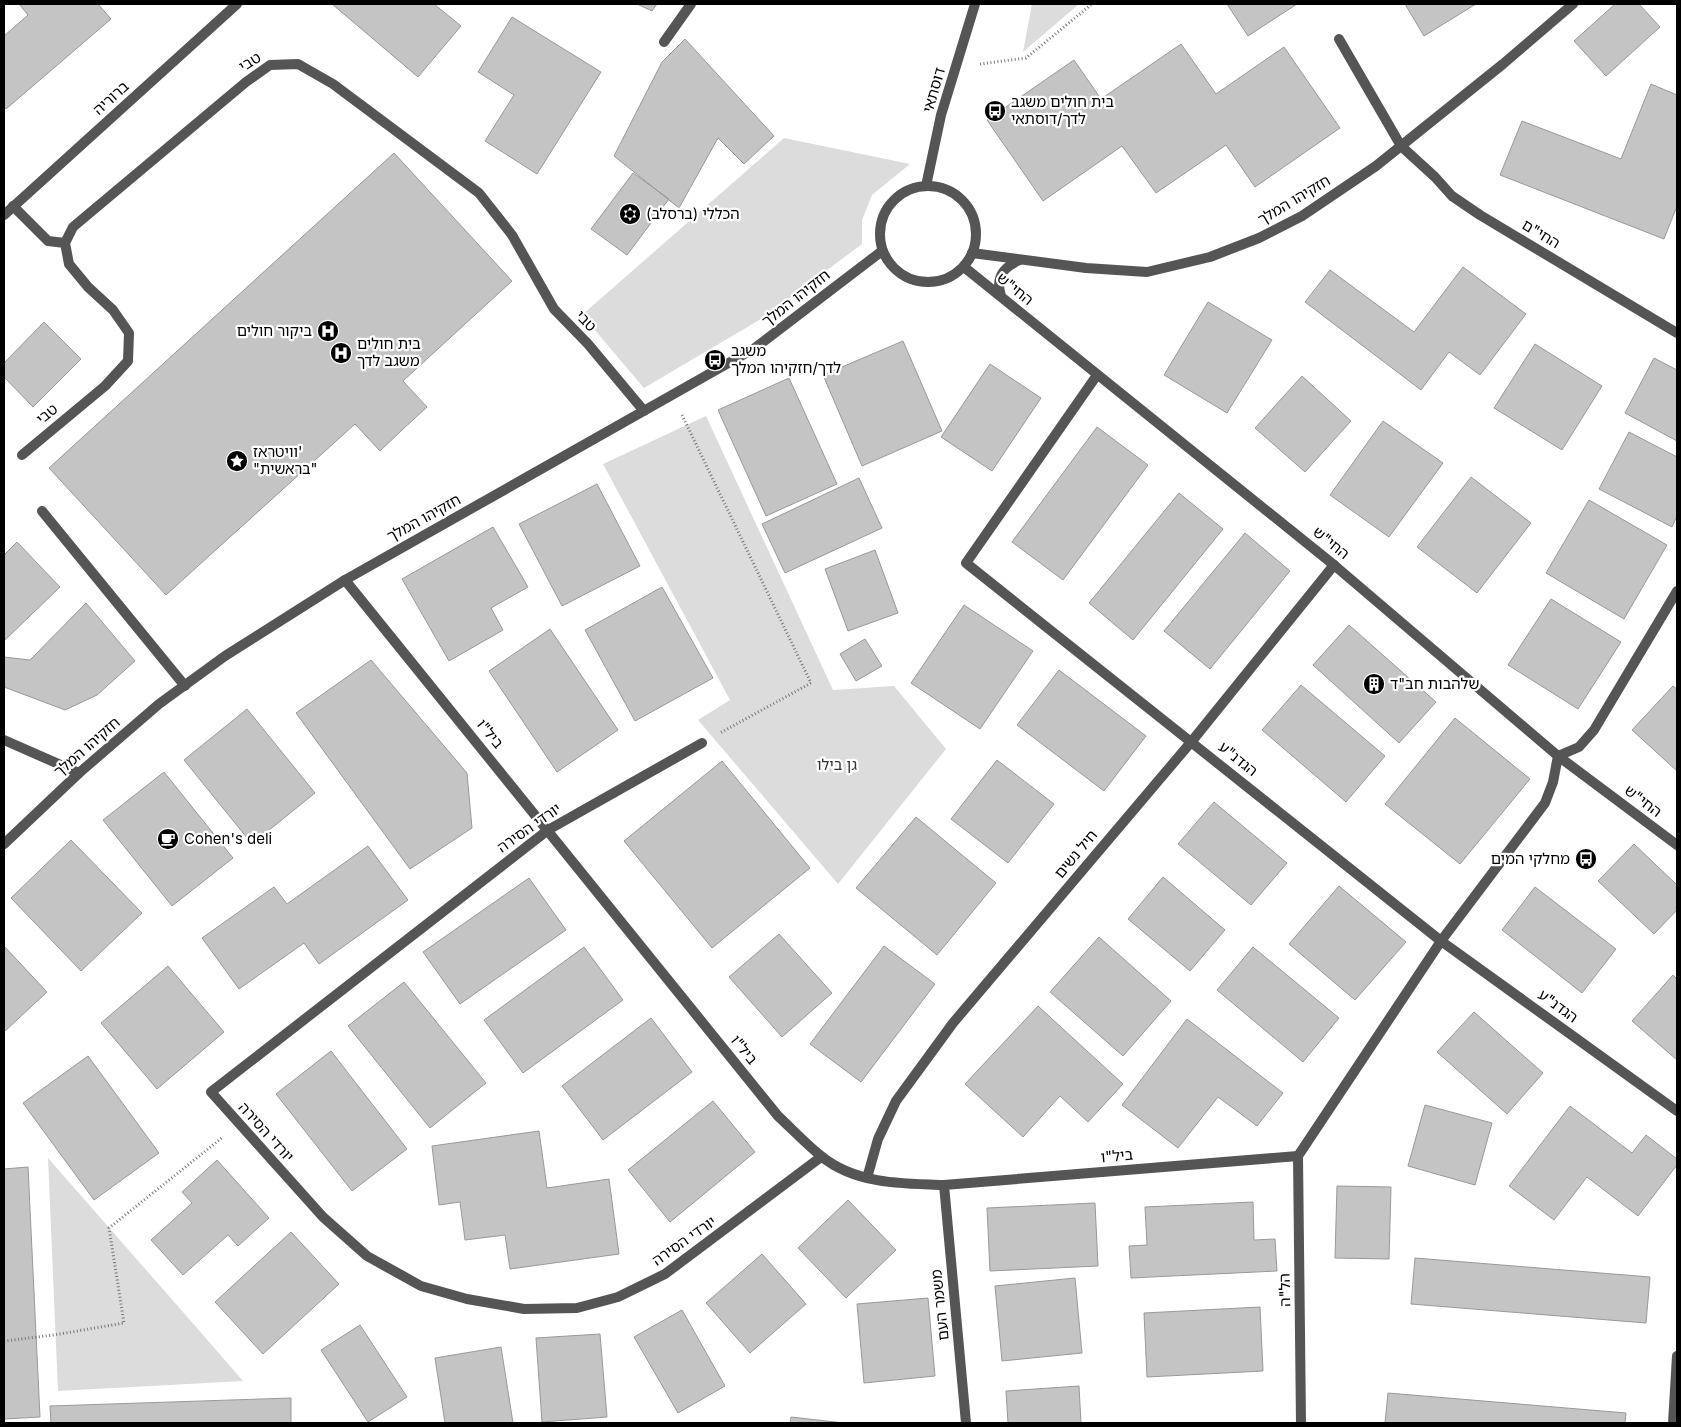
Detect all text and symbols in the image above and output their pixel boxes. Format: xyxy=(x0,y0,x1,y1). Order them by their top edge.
street label: טבי xyxy=(235,48,264,76)
street label: דוסתאי xyxy=(918,65,949,115)
street label: ברוריה xyxy=(89,76,133,119)
place label: בית חולים משגב לדך/דוסתאי xyxy=(1011,92,1114,128)
bus stop icon: בית חולים משגב לדך/דוסתאי xyxy=(983,99,1007,123)
street label: חזקיהו המלך xyxy=(1254,170,1334,229)
synagogue icon: הכללי (ברסלב) xyxy=(618,202,642,226)
place label: הכללי (ברסלב) xyxy=(646,204,740,223)
street label: החי"ם xyxy=(1519,215,1564,252)
street label: חזקיהו המלך xyxy=(758,265,834,330)
street label: החי"ש xyxy=(993,268,1037,309)
street label: טבי xyxy=(572,306,601,335)
hospital icon: ביקור חולים xyxy=(316,319,340,343)
place label: ביקור חולים xyxy=(237,321,312,340)
place label: בית חולים משגב לדך xyxy=(357,334,421,370)
hospital icon: בית חולים משגב לדך xyxy=(329,341,353,365)
place label: משגב לדך/חזקיהו המלך xyxy=(731,341,841,377)
bus stop icon: משגב לדך/חזקיהו המלך xyxy=(703,348,727,372)
street label: טבי xyxy=(32,399,61,428)
place label: וויטראז' "בראשית" xyxy=(253,442,318,478)
place icon: וויטראז' "בראשית" xyxy=(225,449,249,473)
street label: חזקיהו המלך xyxy=(384,490,464,546)
street label: החי"ש xyxy=(1309,522,1353,563)
building icon: שלהבות חב"ד xyxy=(1362,672,1386,696)
place label: שלהבות חב"ד xyxy=(1390,674,1479,693)
street label: חזקיהו המלך xyxy=(50,713,124,781)
street label: ביל"ו xyxy=(473,715,508,753)
street label: הגדנ"ע xyxy=(1215,737,1262,780)
park label: גן בילו xyxy=(817,755,857,774)
street label: החי"ש xyxy=(1621,780,1666,821)
street label: יורדי הסירה xyxy=(493,799,564,857)
street label: חיל נשים xyxy=(1050,826,1101,882)
cafe icon: Cohen's deli xyxy=(156,827,180,851)
place label: Cohen's deli xyxy=(184,829,272,848)
bus stop icon: מחלקי המים xyxy=(1574,847,1598,871)
place label: מחלקי המים xyxy=(1491,849,1570,868)
street label: הגדנ"ע xyxy=(1535,985,1582,1026)
street label: ביל"ו xyxy=(727,1031,762,1069)
street label: יורדי הסירה xyxy=(235,1098,298,1165)
street label: ביל"ו xyxy=(1100,1145,1134,1166)
street label: יורדי הסירה xyxy=(648,1212,719,1270)
street label: משמר העם xyxy=(926,1268,953,1342)
street label: הל"ה xyxy=(1275,1273,1294,1307)

